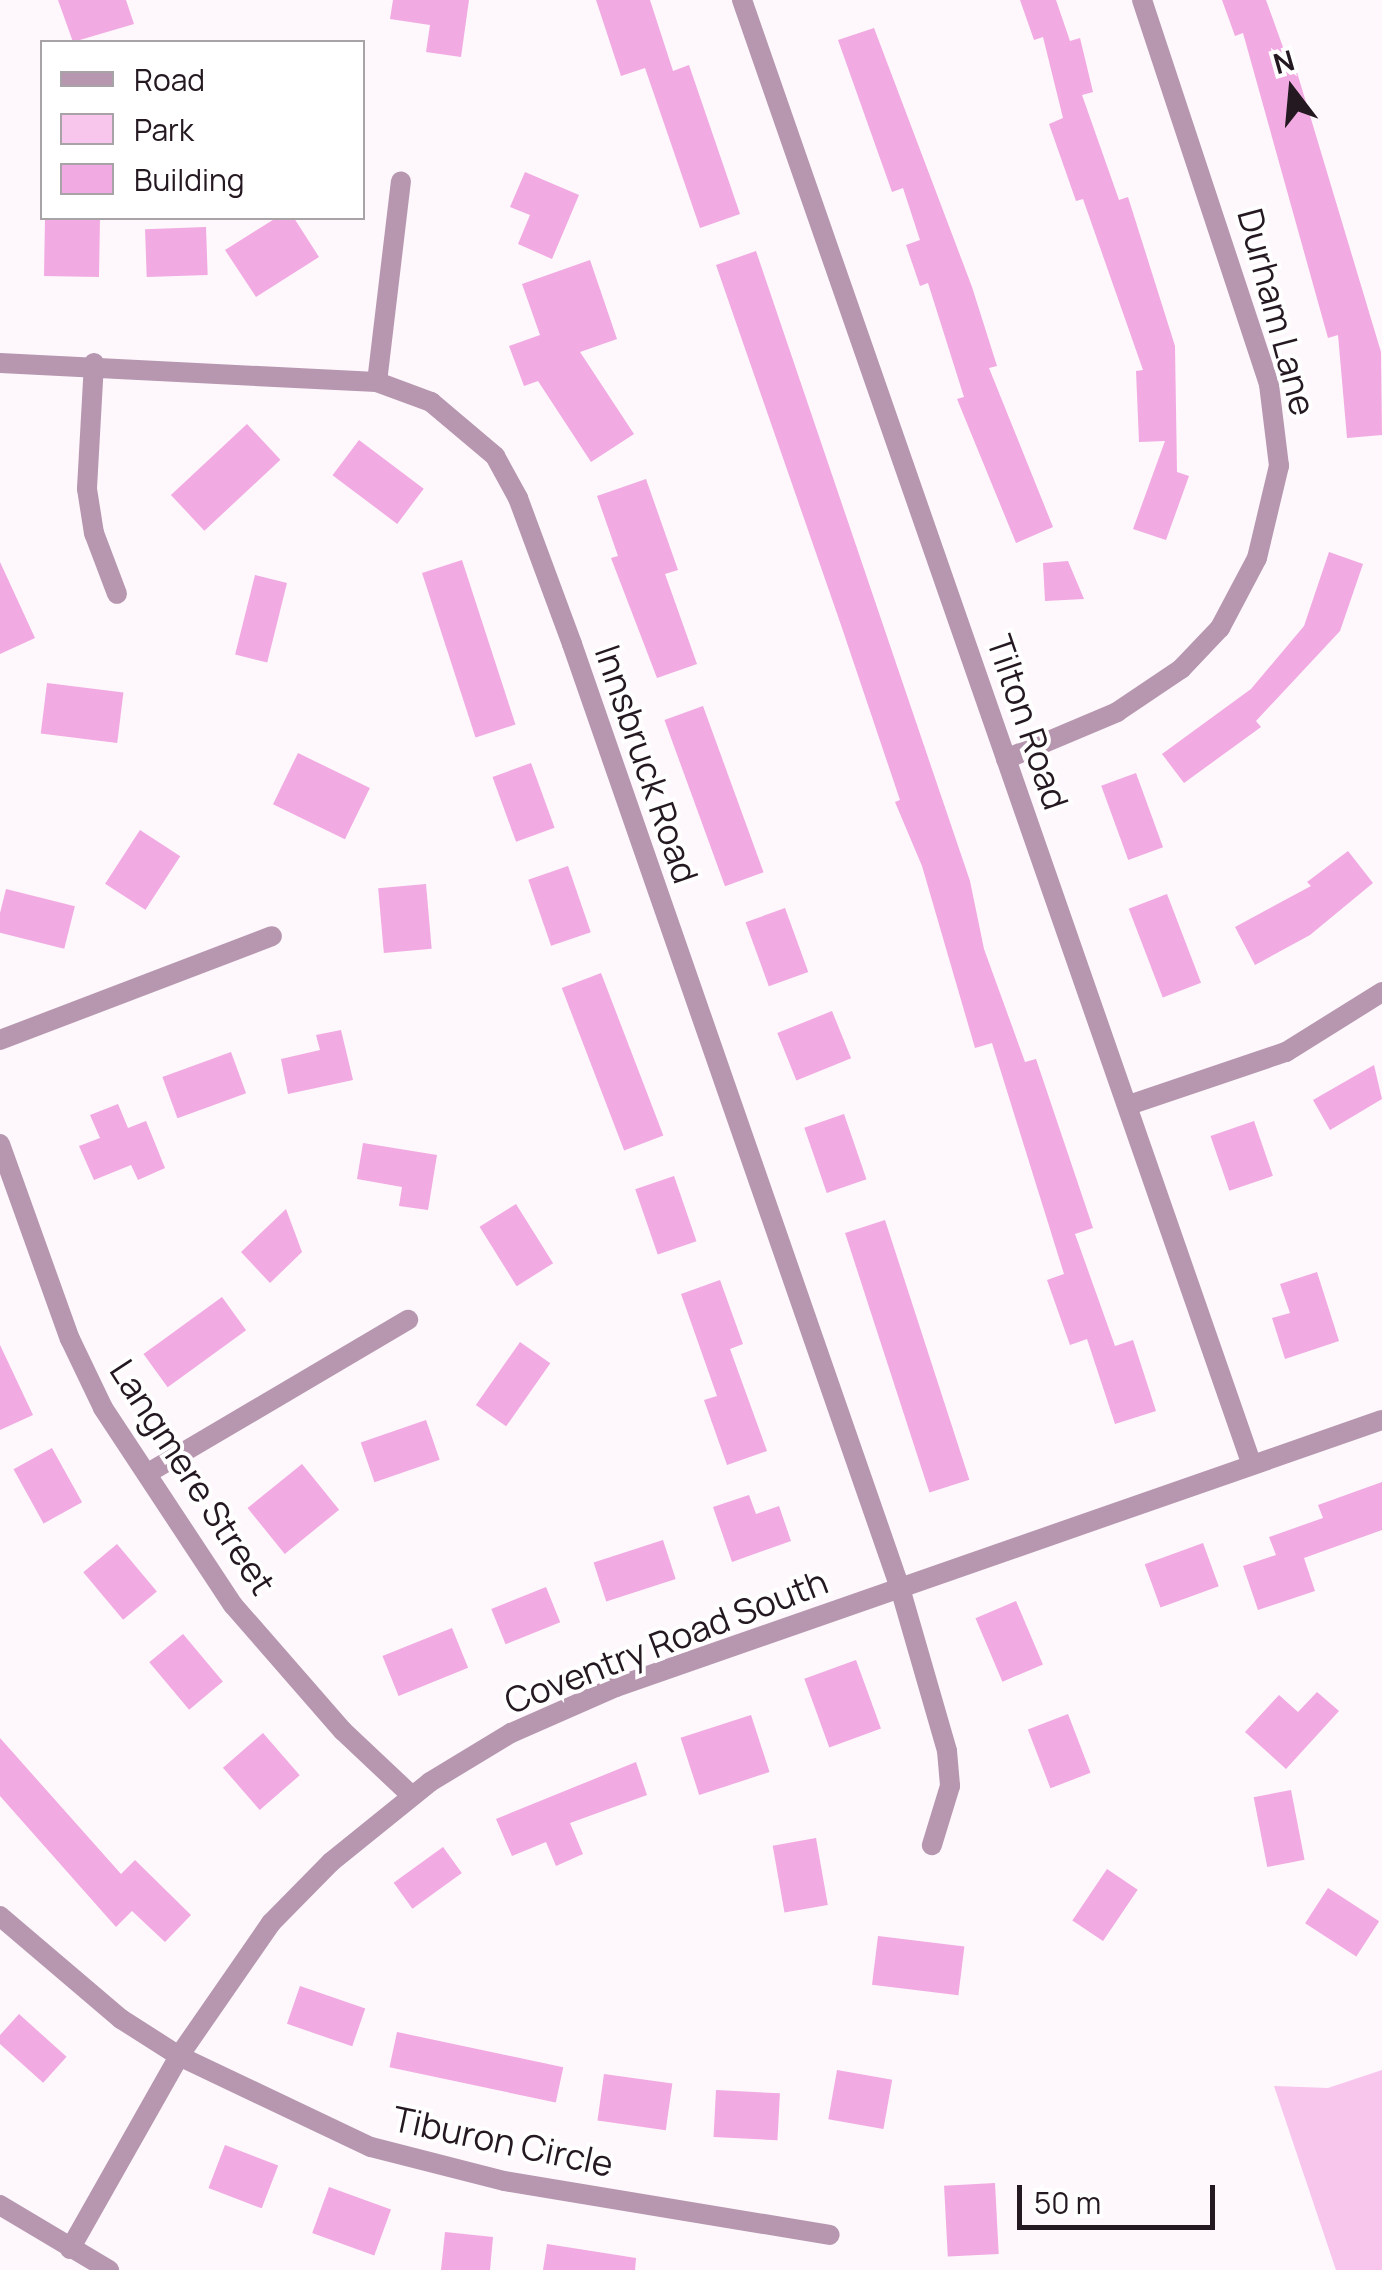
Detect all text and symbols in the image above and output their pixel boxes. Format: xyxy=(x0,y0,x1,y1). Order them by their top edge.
legend xyxy=(40,40,365,220)
north arrow xyxy=(1242,40,1342,140)
text: N xyxy=(1269,40,1299,82)
text: Road xyxy=(134,59,205,100)
text: Park xyxy=(134,109,194,150)
text: Building xyxy=(134,159,245,200)
street label: Durham Lane xyxy=(1229,204,1325,420)
street label: Tilton Road xyxy=(979,629,1077,815)
street label: Innsbruck Road xyxy=(587,639,707,889)
street label: Langmere Street xyxy=(101,1352,285,1602)
street label: Coventry Road South xyxy=(499,1560,833,1722)
street label: Tiburon Circle xyxy=(389,2097,617,2185)
scale bar xyxy=(1022,2165,1220,2227)
text: 50 m xyxy=(1034,2182,1101,2223)

